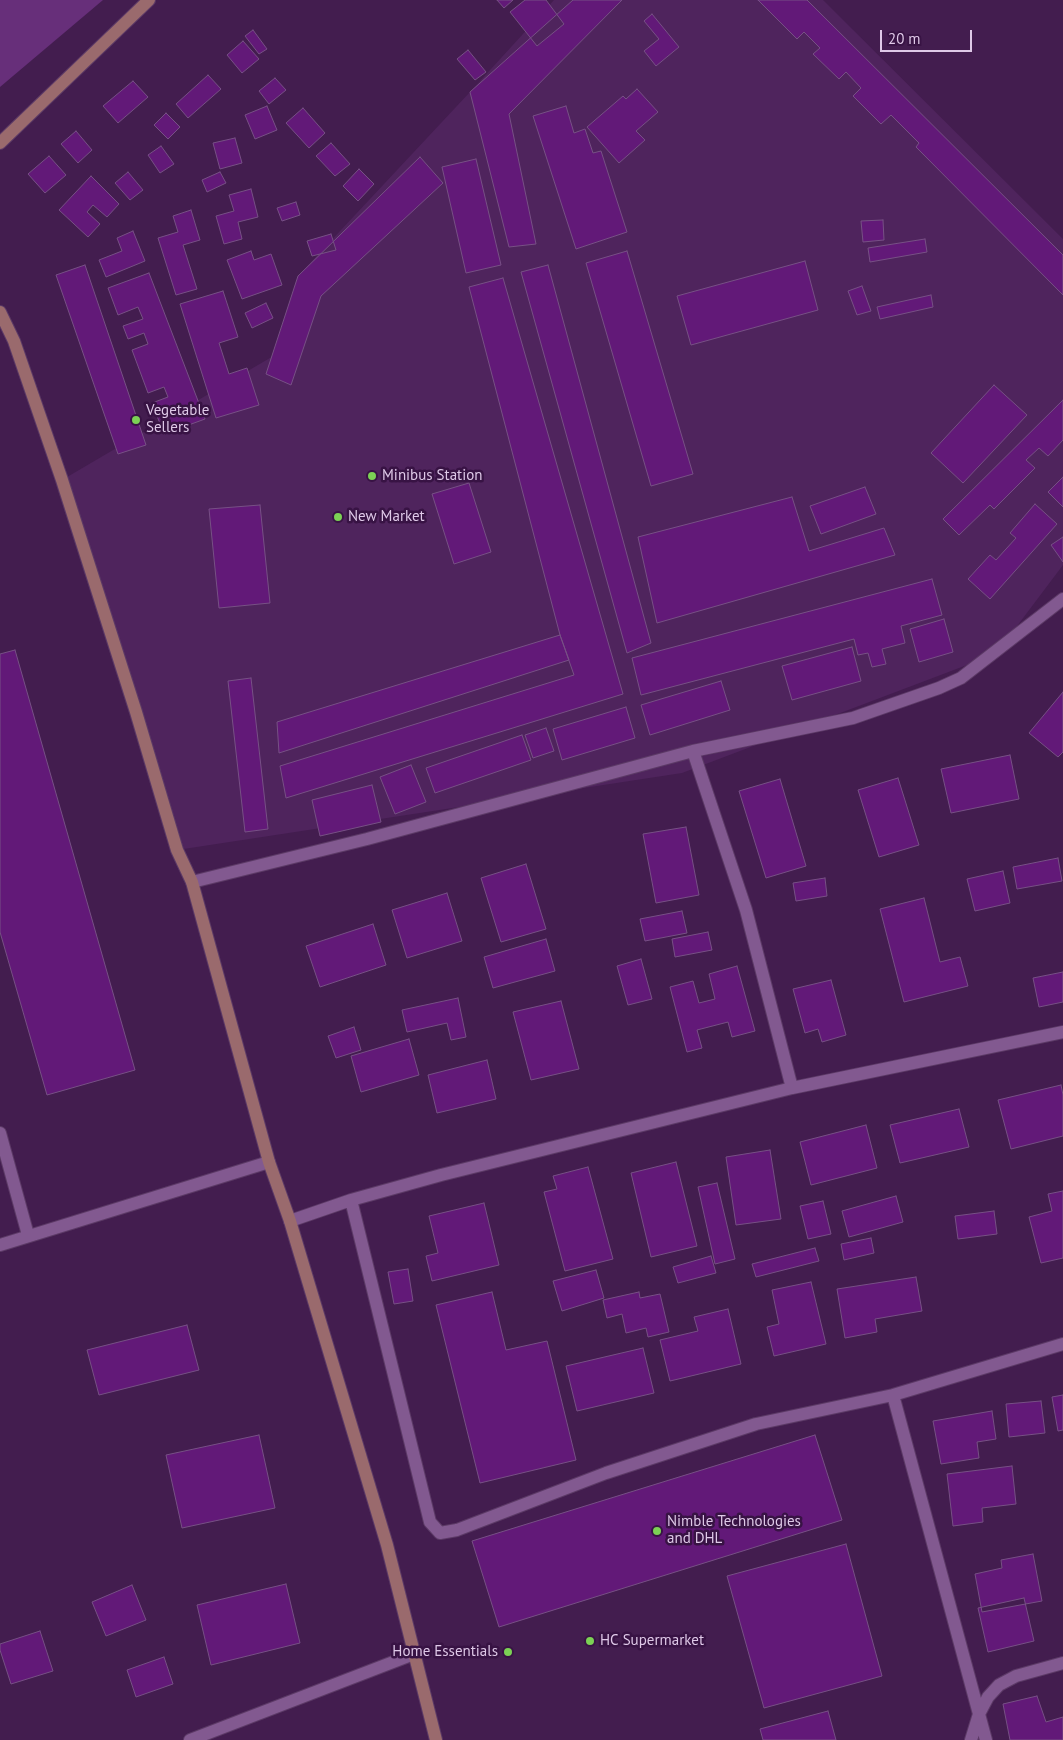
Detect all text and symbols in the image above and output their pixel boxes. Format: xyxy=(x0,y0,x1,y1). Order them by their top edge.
scale bar xyxy=(883,20,976,52)
text: 20 m xyxy=(888,29,921,48)
place label: Vegetable Sellers xyxy=(146,402,209,437)
marker: Vegetable Sellers xyxy=(130,414,142,426)
place label: Minibus Station xyxy=(382,467,482,485)
marker: Minibus Station xyxy=(366,470,378,482)
place label: New Market xyxy=(348,508,425,526)
marker: New Market xyxy=(332,511,344,523)
place label: Nimble Technologies and DHL xyxy=(667,1513,801,1548)
marker: Nimble Technologies and DHL xyxy=(651,1525,663,1537)
place label: HC Supermarket xyxy=(600,1632,704,1650)
marker: HC Supermarket xyxy=(584,1635,596,1647)
place label: Home Essentials xyxy=(392,1643,498,1661)
marker: Home Essentials xyxy=(502,1646,514,1658)

